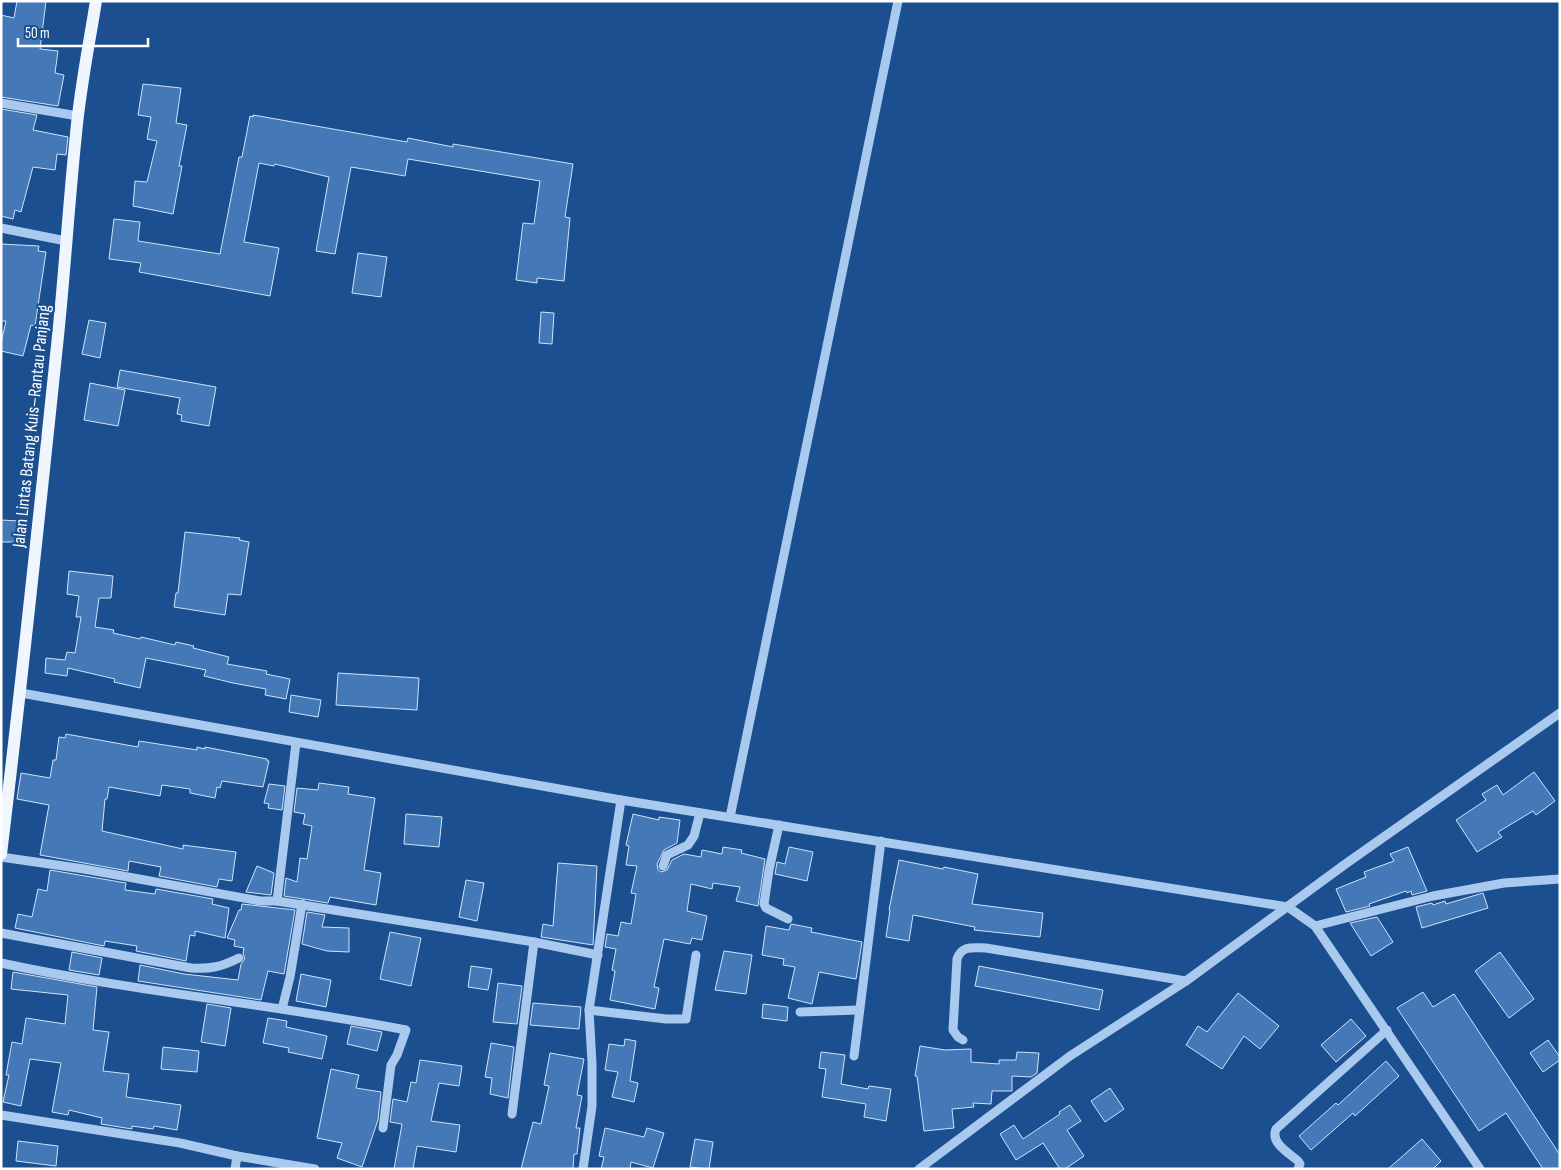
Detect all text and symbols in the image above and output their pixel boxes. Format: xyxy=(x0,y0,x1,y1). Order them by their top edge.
scale bar xyxy=(18,15,148,47)
text: 50 m xyxy=(25,24,50,43)
street label: Jalan Lintas Batang Kuis–Rantau Panjang xyxy=(8,304,55,549)

